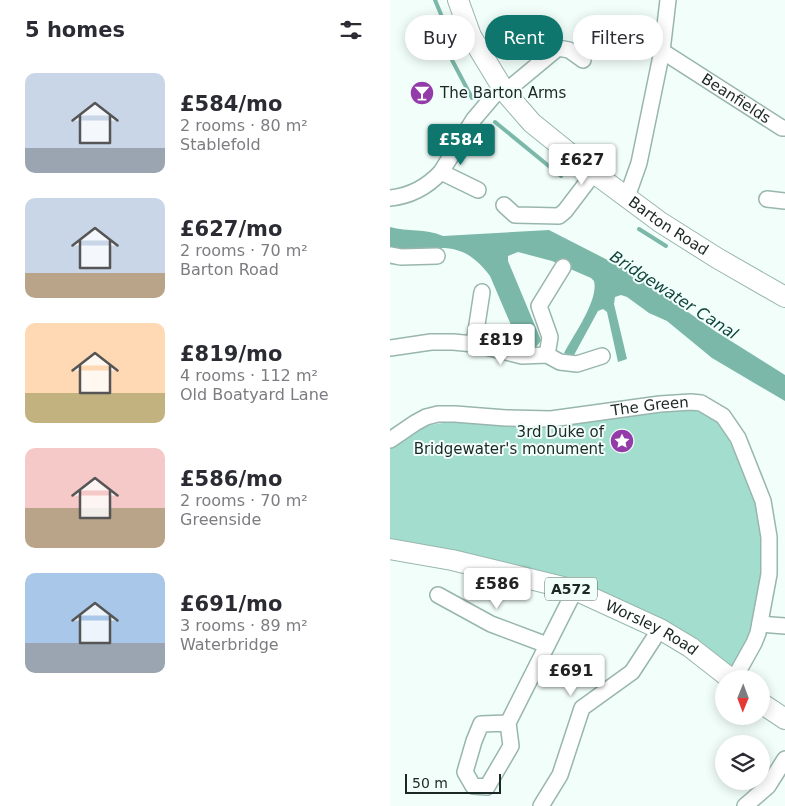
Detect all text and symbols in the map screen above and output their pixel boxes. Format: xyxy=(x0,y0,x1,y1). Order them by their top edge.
chip: Buy xyxy=(405,15,475,60)
chip: Rent xyxy=(485,15,563,60)
chip: Filters xyxy=(573,15,663,60)
icon: filters xyxy=(337,16,365,44)
text: 5 homes xyxy=(25,18,125,42)
street label: Beanfields xyxy=(698,70,774,127)
bar icon: The Barton Arms xyxy=(409,80,435,106)
place label: The Barton Arms xyxy=(439,84,566,102)
text: £584/mo xyxy=(180,92,282,116)
icon: home xyxy=(65,93,125,153)
text: 2 rooms · 80 m² xyxy=(180,116,308,135)
pin: £584 xyxy=(431,124,491,166)
text: £584 xyxy=(439,130,483,149)
text: Stablefold xyxy=(180,135,261,154)
pin: £627 xyxy=(552,144,612,186)
text: £627 xyxy=(560,150,604,169)
street label: Barton Road xyxy=(625,193,712,259)
text: £627/mo xyxy=(180,217,282,241)
icon: home xyxy=(65,218,125,278)
text: 2 rooms · 70 m² xyxy=(180,241,308,260)
water label: Bridgewater Canal xyxy=(607,247,742,344)
text: Barton Road xyxy=(180,260,279,279)
pin: £819 xyxy=(471,324,531,366)
text: £819 xyxy=(479,330,523,349)
text: £819/mo xyxy=(180,342,282,366)
icon: home xyxy=(65,343,125,403)
text: 4 rooms · 112 m² xyxy=(180,366,318,385)
text: Old Boatyard Lane xyxy=(180,385,329,404)
street label: The Green xyxy=(609,393,689,420)
place label: 3rd Duke of Bridgewater's monument xyxy=(414,423,605,458)
place icon: 3rd Duke of Bridgewater's monument xyxy=(609,428,635,454)
text: £586/mo xyxy=(180,467,282,491)
icon: home xyxy=(65,468,125,528)
text: 2 rooms · 70 m² xyxy=(180,491,308,510)
text: Greenside xyxy=(180,510,261,529)
pin: £586 xyxy=(467,568,527,610)
text: £586 xyxy=(475,574,519,593)
road number: A572 xyxy=(545,578,597,600)
text: £691/mo xyxy=(180,592,282,616)
icon: home xyxy=(65,593,125,653)
street label: Worsley Road xyxy=(603,596,702,659)
text: 3 rooms · 89 m² xyxy=(180,616,308,635)
text: Waterbridge xyxy=(180,635,279,654)
pin: £691 xyxy=(541,654,601,697)
text: £691 xyxy=(549,661,593,680)
north arrow xyxy=(715,670,770,725)
map controls xyxy=(715,670,770,790)
button: layers xyxy=(715,735,770,790)
scale bar xyxy=(405,771,501,794)
text: 50 m xyxy=(412,775,448,791)

